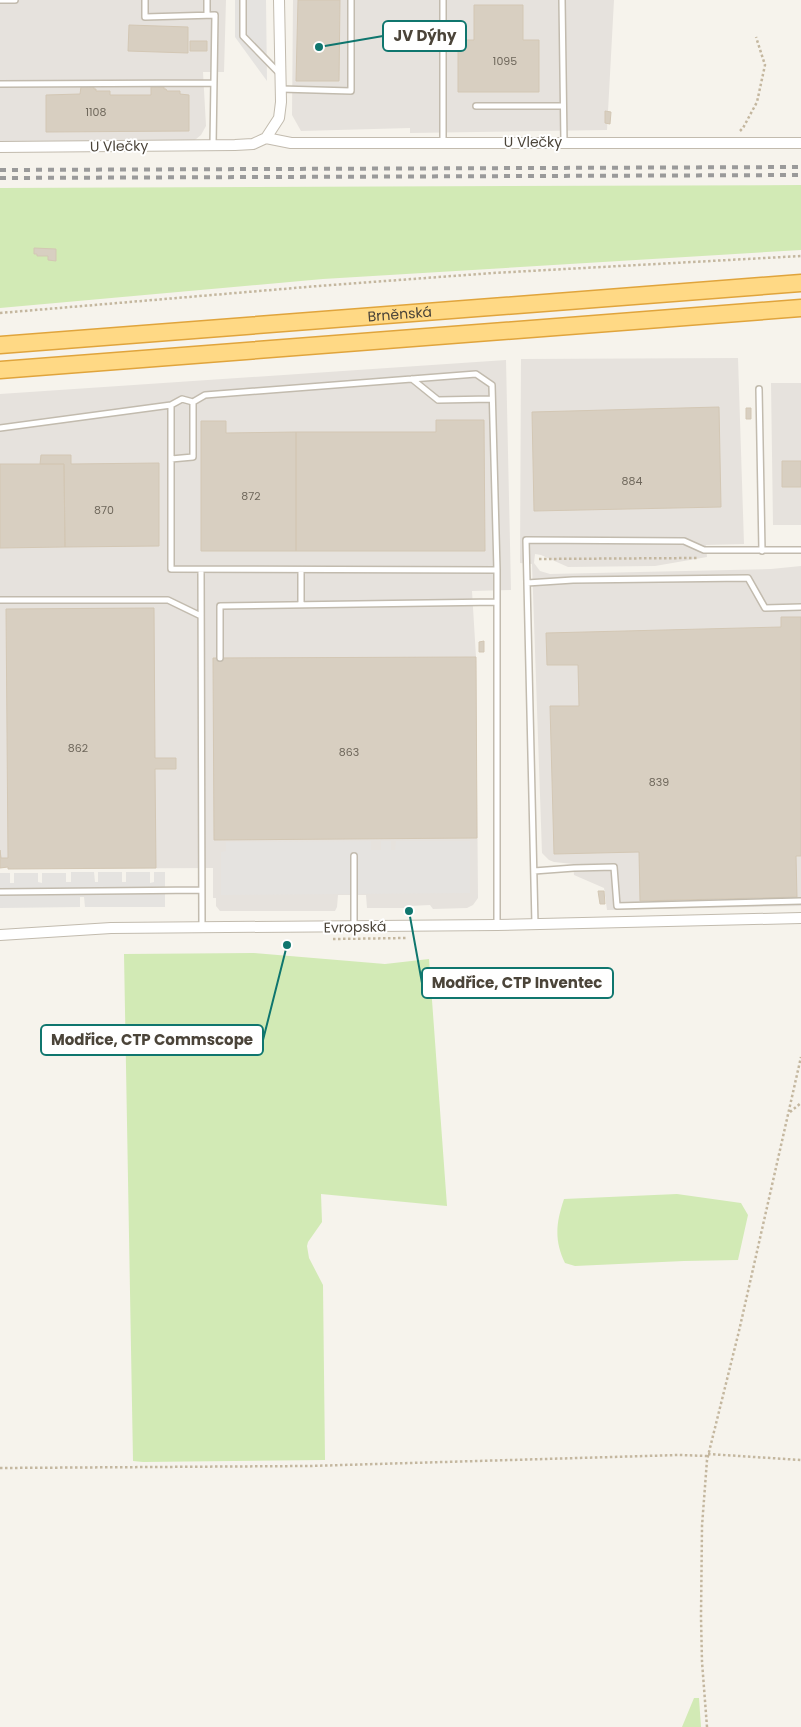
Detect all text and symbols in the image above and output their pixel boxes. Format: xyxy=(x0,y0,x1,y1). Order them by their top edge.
callout: JV Dýhy xyxy=(383,21,466,51)
text: JV Dýhy xyxy=(394,25,457,46)
house number: 1095 xyxy=(493,53,517,69)
house number: 1108 xyxy=(86,104,107,120)
street label: U Vlečky xyxy=(504,132,562,152)
street label: U Vlečky xyxy=(90,135,148,157)
street label: Brněnská xyxy=(367,302,433,327)
house number: 884 xyxy=(622,473,642,489)
house number: 872 xyxy=(241,488,261,504)
house number: 870 xyxy=(94,502,114,518)
house number: 862 xyxy=(68,740,88,756)
house number: 863 xyxy=(339,744,359,760)
house number: 839 xyxy=(649,774,669,790)
street label: Evropská xyxy=(323,916,387,938)
callout: Modřice, CTP Inventec xyxy=(422,968,613,998)
text: Modřice, CTP Inventec xyxy=(432,972,602,993)
callout: Modřice, CTP Commscope xyxy=(41,1025,263,1055)
text: Modřice, CTP Commscope xyxy=(51,1029,253,1050)

